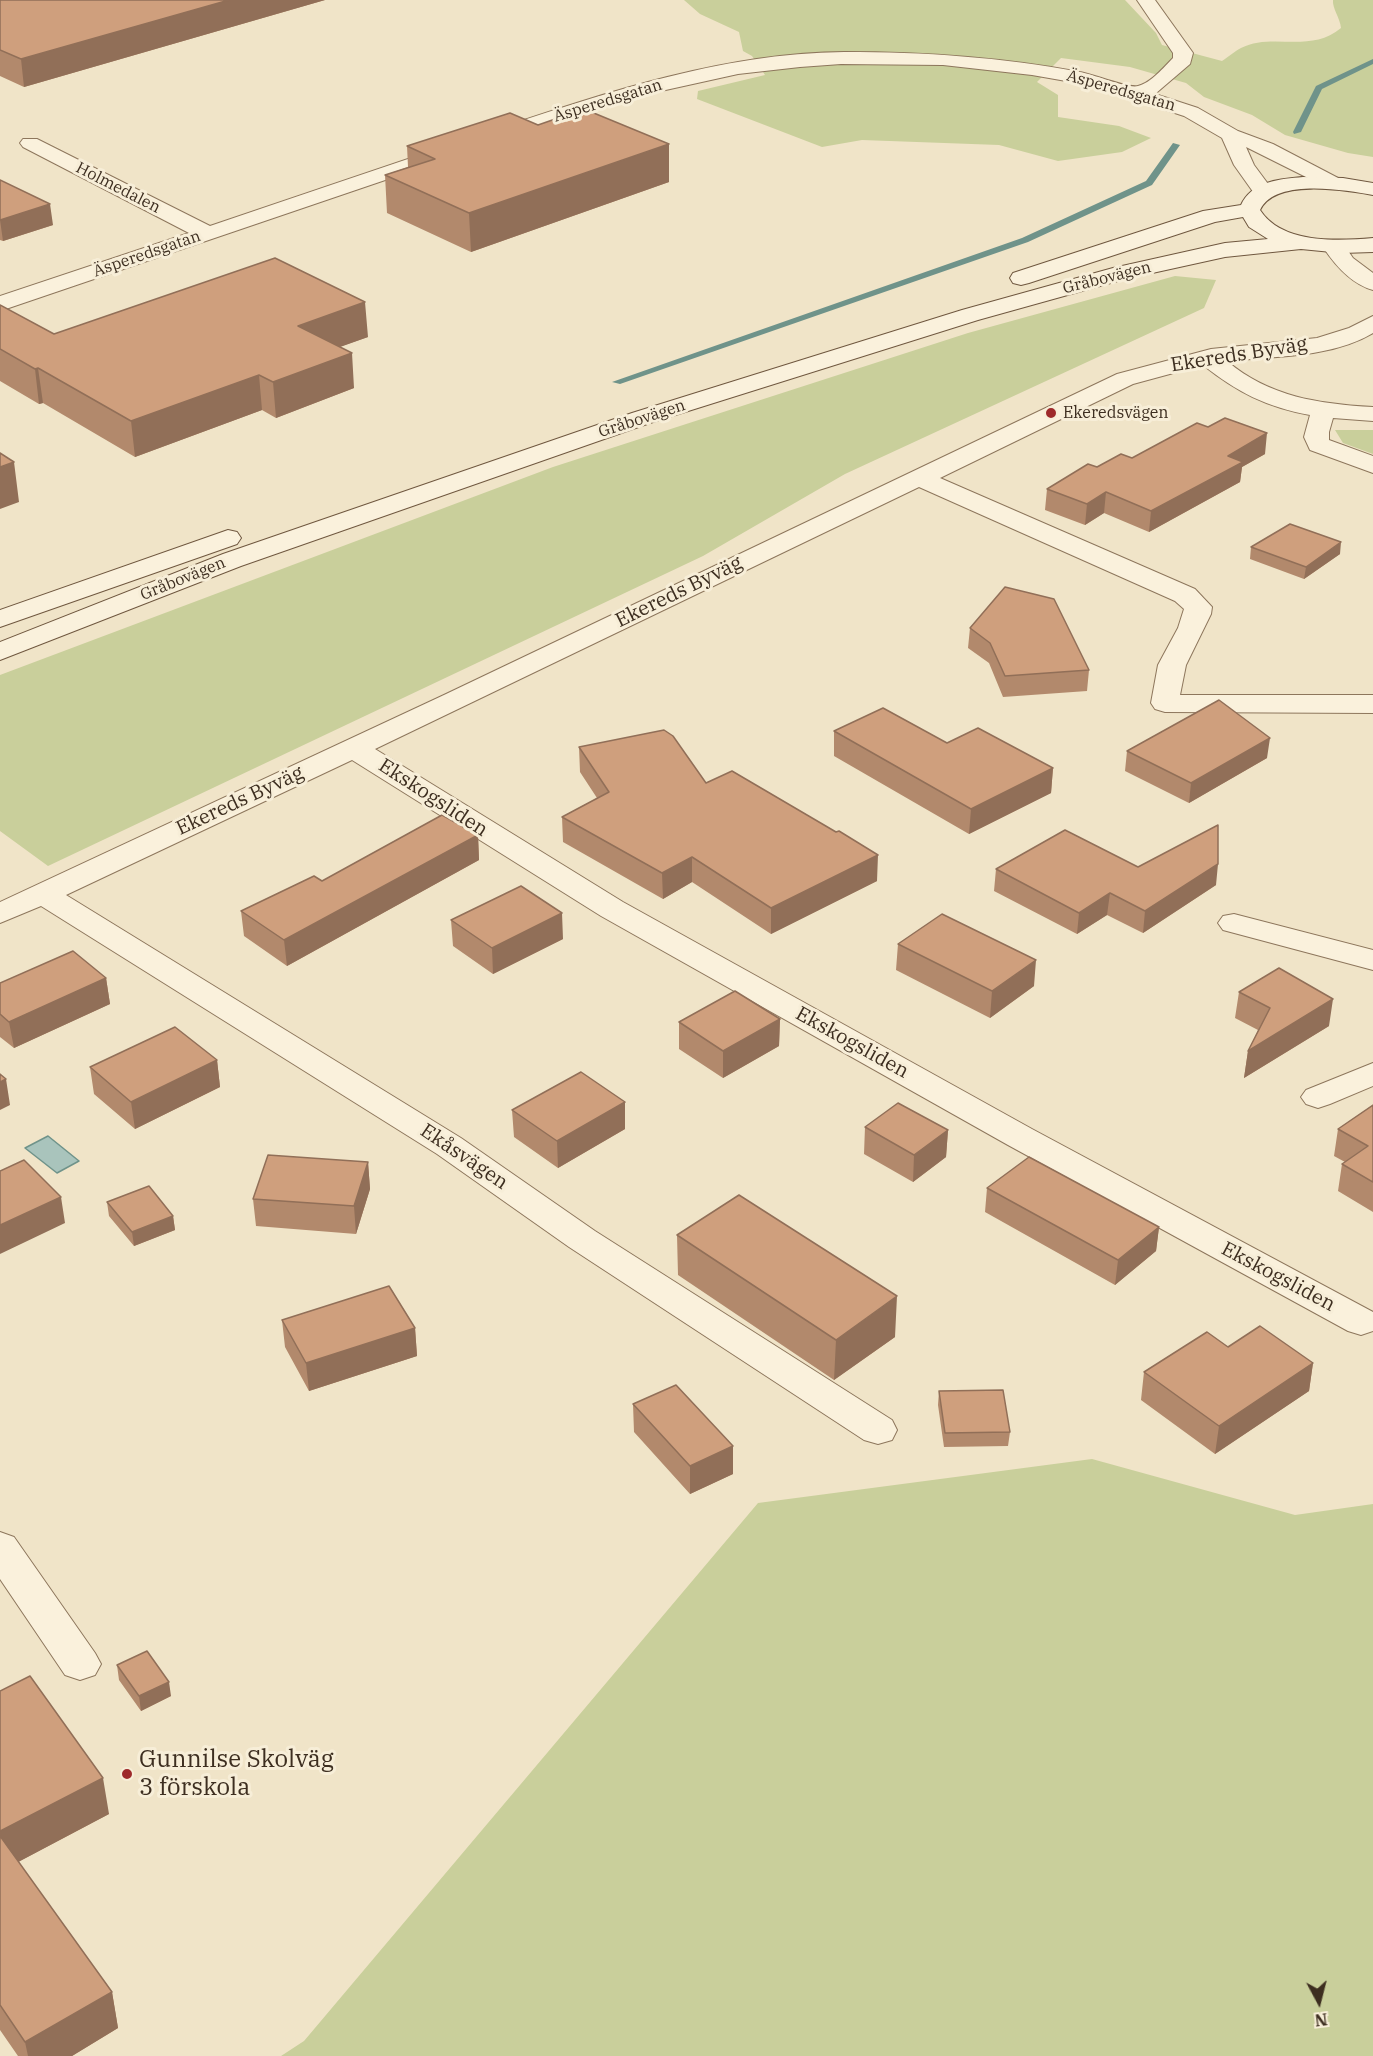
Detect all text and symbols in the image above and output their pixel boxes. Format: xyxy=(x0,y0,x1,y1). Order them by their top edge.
street label: Äsperedsgatan xyxy=(1064,66,1178,116)
street label: Äsperedsgatan xyxy=(551,75,665,127)
street label: Holmedalen xyxy=(72,158,164,218)
street label: Äsperedsgatan xyxy=(91,227,203,281)
street label: Gråbovägen xyxy=(1061,258,1153,298)
street label: Ekereds Byväg xyxy=(1169,332,1309,378)
street label: Gråbovägen xyxy=(596,396,688,442)
place label: Ekeredsvägen xyxy=(1063,403,1169,423)
marker: Ekeredsvägen xyxy=(1044,406,1058,420)
street label: Ekereds Byväg xyxy=(612,551,746,633)
street label: Gråbovägen xyxy=(138,553,228,605)
street label: Ekskogsliden xyxy=(374,754,492,842)
street label: Ekereds Byväg xyxy=(172,761,308,841)
street label: Ekskogsliden xyxy=(791,1002,913,1084)
street label: Ekåsvägen xyxy=(416,1119,512,1195)
street label: Ekskogsliden xyxy=(1217,1237,1339,1317)
place label: Gunnilse Skolväg 3 förskola xyxy=(139,1746,334,1802)
marker: Gunnilse Skolväg 3 förskola xyxy=(120,1767,134,1781)
north arrow xyxy=(1289,1972,1349,2032)
text: N xyxy=(1314,2009,1329,2031)

